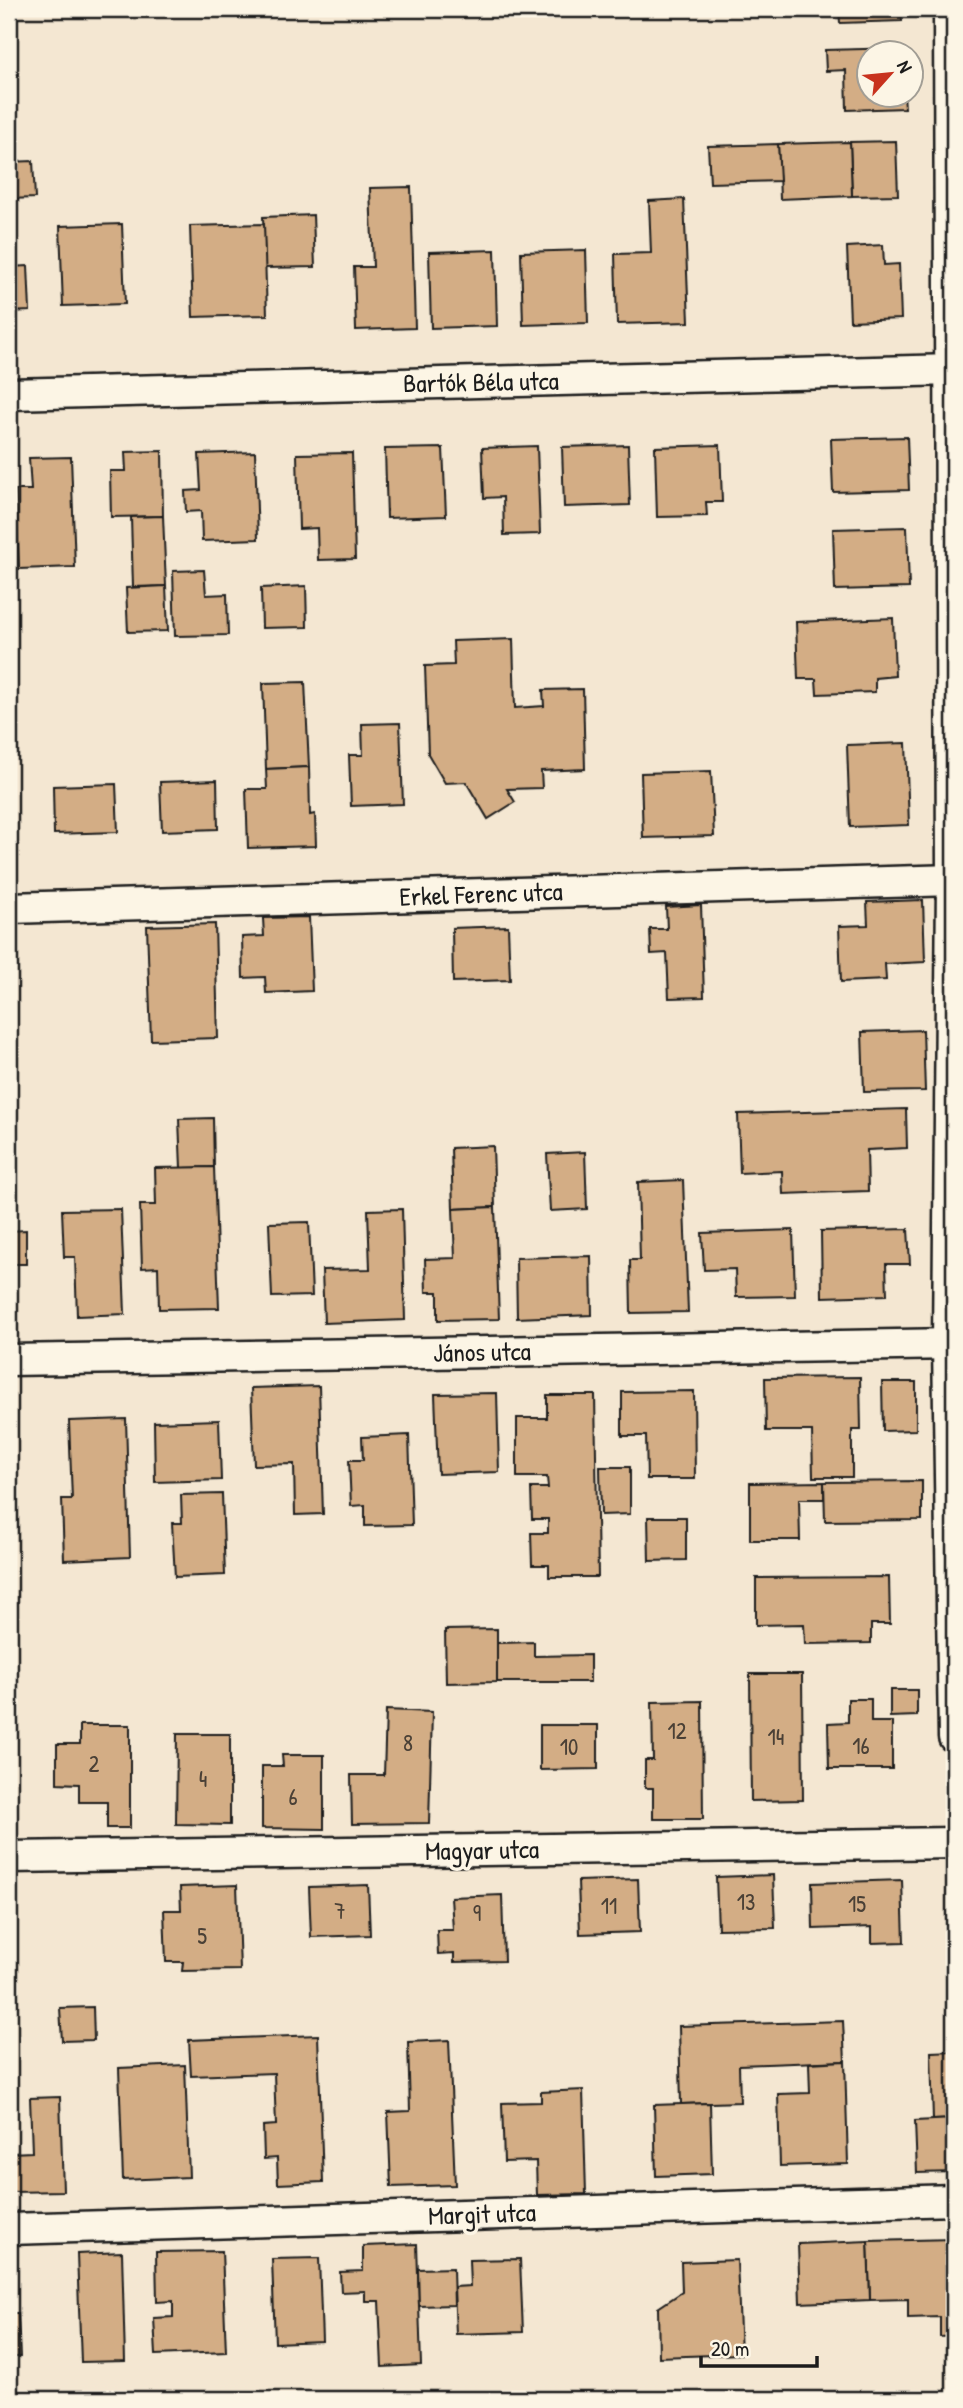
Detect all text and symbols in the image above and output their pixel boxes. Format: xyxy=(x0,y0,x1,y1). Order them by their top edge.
north arrow xyxy=(855,38,925,108)
text: N xyxy=(891,56,919,77)
street label: Bartók Béla utca xyxy=(403,363,559,400)
street label: Erkel Ferenc utca xyxy=(399,873,563,914)
street label: János utca xyxy=(433,1333,531,1370)
house number: 12 xyxy=(667,1715,687,1746)
house number: 14 xyxy=(768,1721,784,1752)
house number: 8 xyxy=(403,1727,413,1758)
house number: 16 xyxy=(852,1730,870,1761)
house number: 10 xyxy=(560,1731,578,1762)
house number: 2 xyxy=(89,1748,100,1779)
house number: 4 xyxy=(199,1763,207,1794)
house number: 6 xyxy=(288,1781,298,1812)
street label: Magyar utca xyxy=(425,1831,539,1868)
house number: 13 xyxy=(737,1886,755,1917)
house number: 15 xyxy=(848,1888,866,1919)
house number: 11 xyxy=(601,1890,617,1921)
house number: 7 xyxy=(334,1895,346,1926)
house number: 9 xyxy=(473,1897,481,1928)
house number: 5 xyxy=(197,1920,207,1951)
street label: Margit utca xyxy=(428,2194,536,2233)
scale bar xyxy=(701,2324,816,2368)
text: 20 m xyxy=(711,2334,749,2363)

